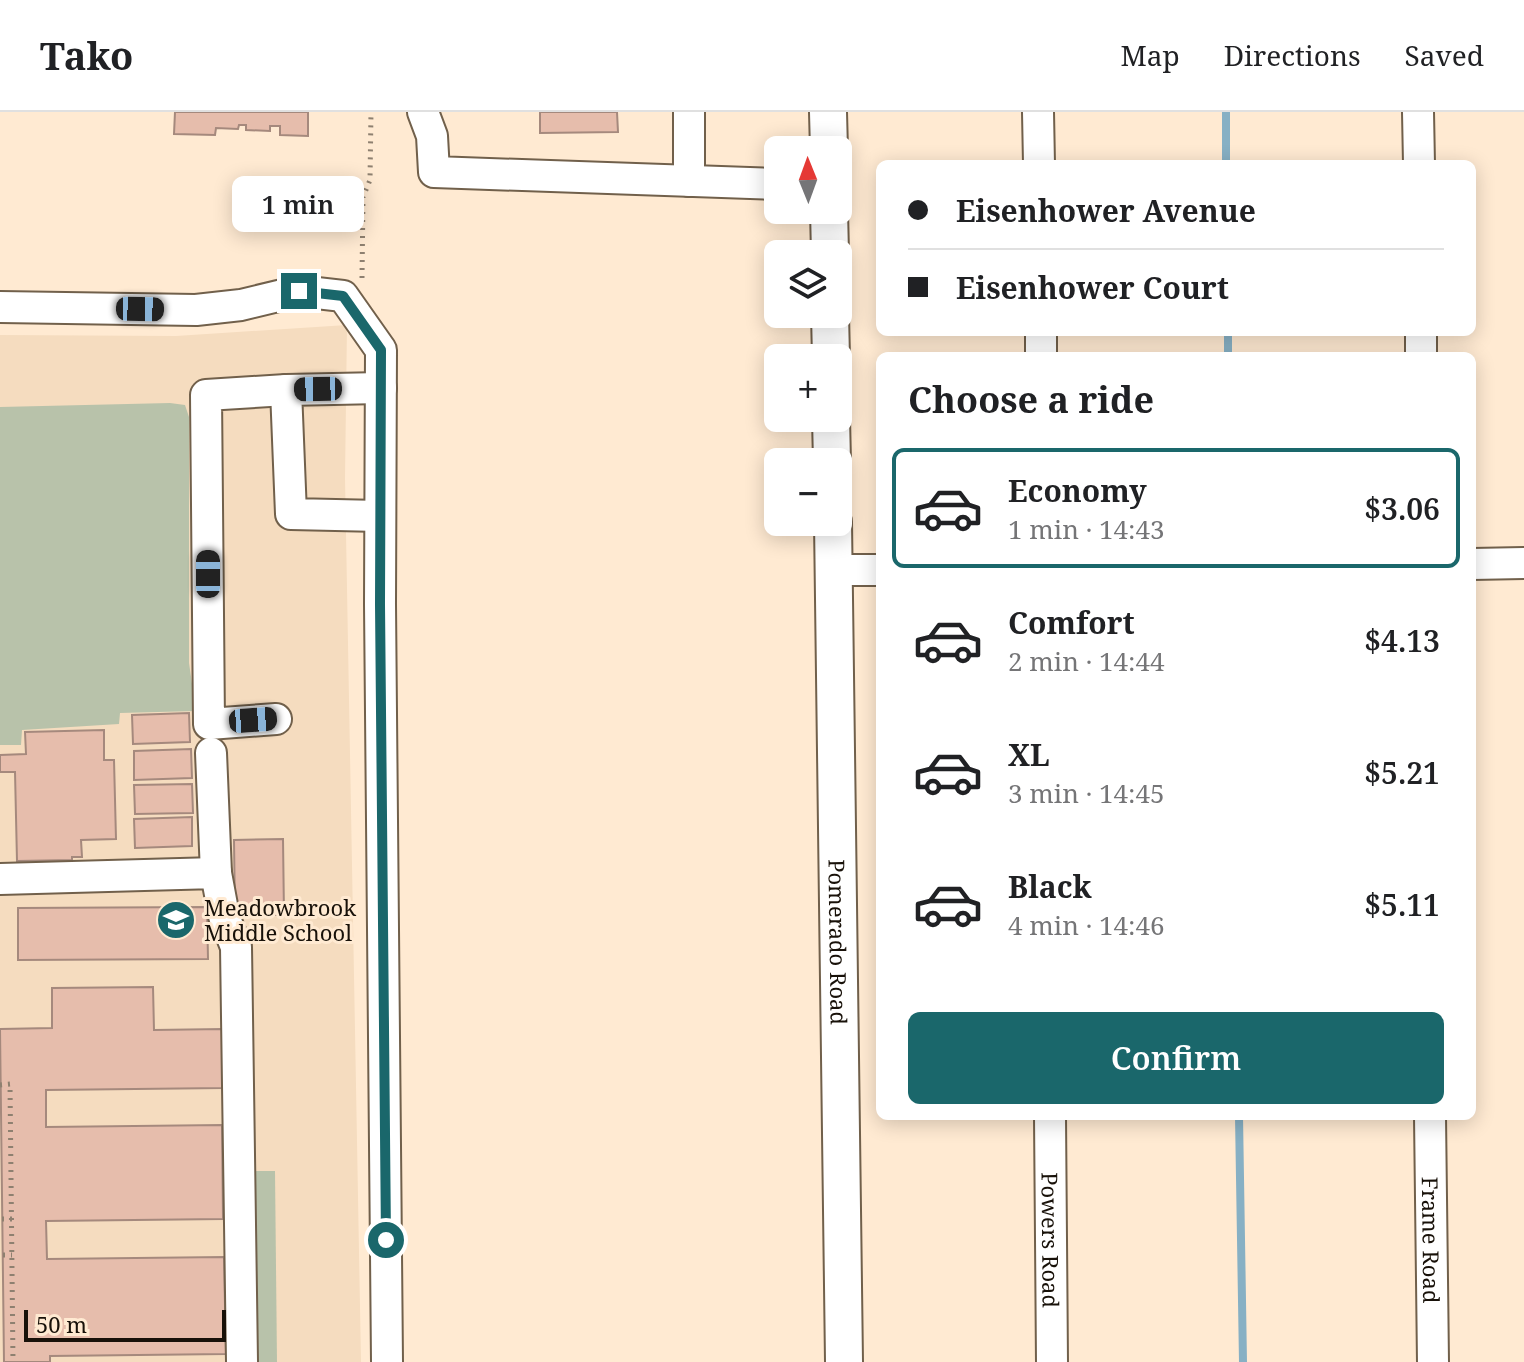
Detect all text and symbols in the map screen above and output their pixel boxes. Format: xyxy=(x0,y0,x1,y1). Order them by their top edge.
text: Tako xyxy=(40,29,133,81)
text: Map xyxy=(1120,36,1180,74)
text: Directions xyxy=(1224,36,1361,74)
text: Saved xyxy=(1405,36,1484,74)
north arrow xyxy=(764,136,852,224)
map controls xyxy=(764,136,852,536)
callout: 1 min xyxy=(233,175,365,231)
text: 1 min xyxy=(262,186,334,222)
text: Eisenhower Avenue xyxy=(956,190,1256,231)
button: layers xyxy=(764,240,852,328)
text: Eisenhower Court xyxy=(956,267,1229,308)
route end xyxy=(281,273,317,309)
car xyxy=(116,297,164,321)
button: + xyxy=(764,344,852,432)
text: Choose a ride xyxy=(908,375,1154,424)
car xyxy=(294,377,342,401)
button: − xyxy=(764,448,852,536)
text: Economy xyxy=(1008,470,1147,511)
icon: car xyxy=(912,472,984,544)
text: $3.06 xyxy=(1364,488,1440,529)
text: 1 min · 14:43 xyxy=(1008,511,1165,547)
car xyxy=(196,550,220,598)
text: Comfort xyxy=(1008,602,1135,643)
icon: car xyxy=(912,604,984,676)
text: $4.13 xyxy=(1364,620,1440,661)
text: 2 min · 14:44 xyxy=(1008,643,1165,679)
car xyxy=(228,706,278,734)
text: XL xyxy=(1008,734,1050,775)
icon: car xyxy=(912,736,984,808)
text: $5.21 xyxy=(1364,752,1440,793)
text: 3 min · 14:45 xyxy=(1008,775,1165,811)
street label: Pomerado Road xyxy=(822,859,855,1026)
text: Black xyxy=(1008,866,1092,907)
icon: car xyxy=(912,868,984,940)
text: $5.11 xyxy=(1364,884,1440,925)
place label: Meadowbrook Middle School xyxy=(204,892,356,947)
school or university icon: Meadowbrook Middle School xyxy=(155,899,197,941)
text: 4 min · 14:46 xyxy=(1008,907,1165,943)
button: Confirm xyxy=(908,1012,1444,1104)
street label: Powers Road xyxy=(1035,1172,1067,1309)
street label: Frame Road xyxy=(1416,1176,1447,1304)
route start xyxy=(368,1222,404,1258)
scale bar xyxy=(24,1306,226,1342)
text: 50 m xyxy=(36,1309,87,1339)

